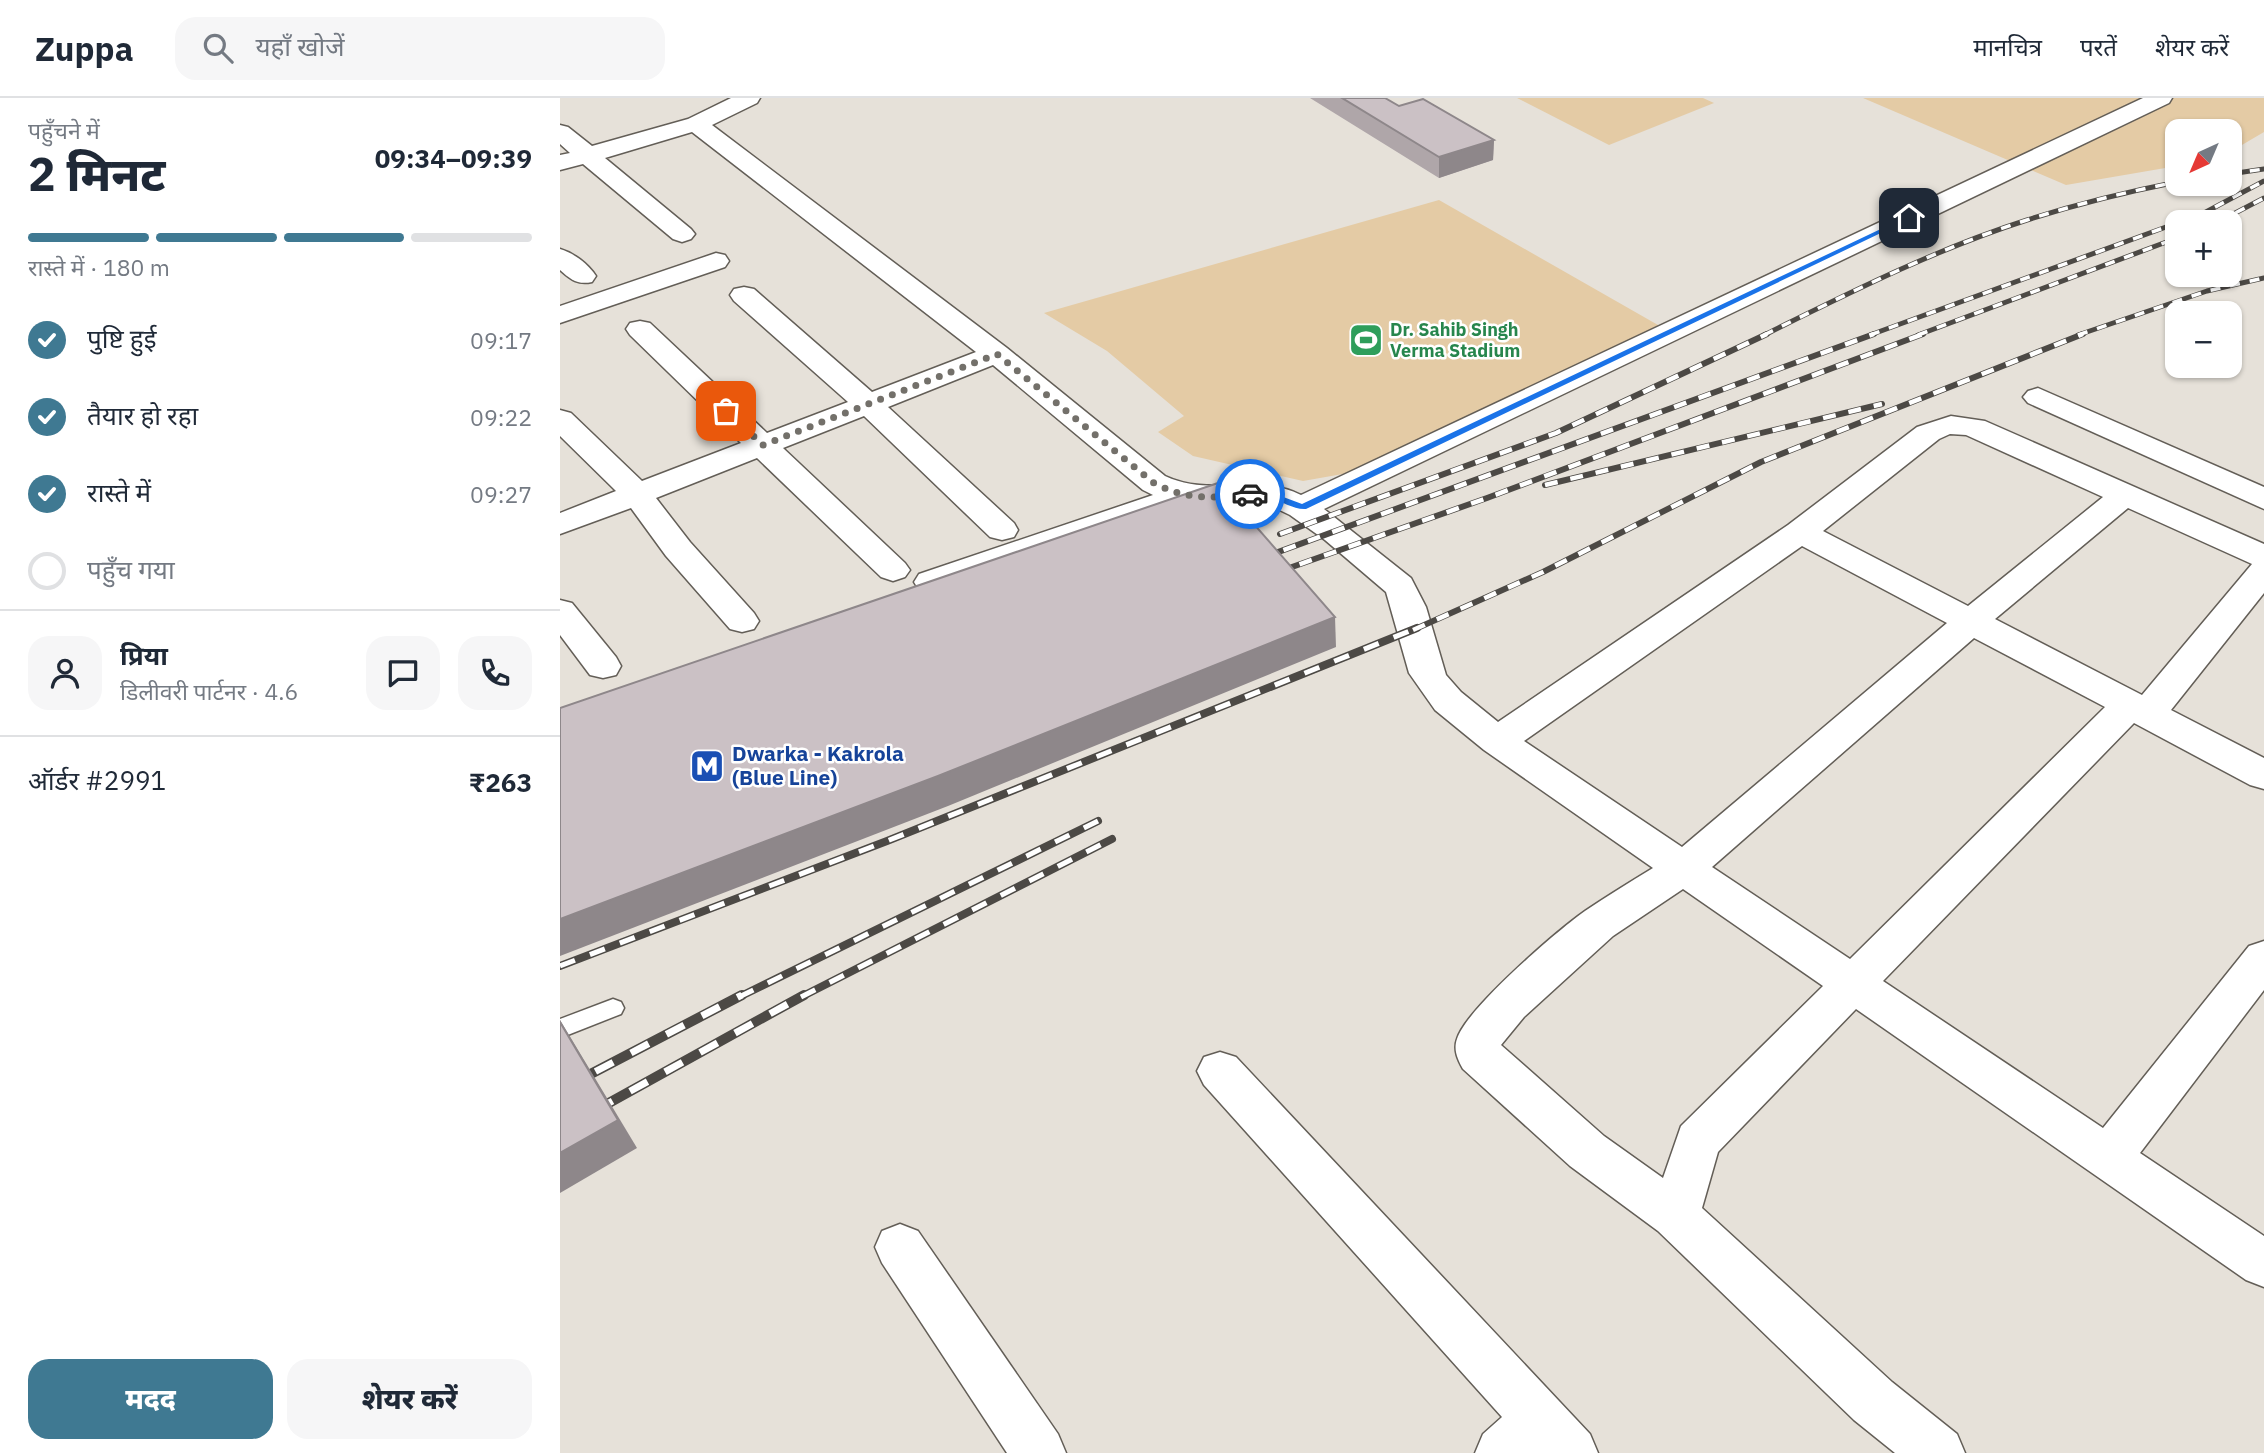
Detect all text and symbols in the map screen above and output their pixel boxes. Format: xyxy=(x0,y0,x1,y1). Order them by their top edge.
search box xyxy=(175,17,665,80)
text: Zuppa xyxy=(35,27,133,70)
icon: search xyxy=(199,29,237,67)
text: यहाँ खोजें xyxy=(255,29,345,63)
text: मानचित्र xyxy=(1973,31,2042,63)
text: परतें xyxy=(2080,31,2117,63)
text: शेयर करें xyxy=(2155,31,2229,63)
text: पहुँचने में xyxy=(28,115,100,145)
north arrow xyxy=(2165,119,2242,196)
map controls xyxy=(2165,119,2242,378)
text: 09:34–09:39 xyxy=(375,141,532,175)
text: 2 मिनट xyxy=(28,144,166,204)
pin xyxy=(1879,188,1939,248)
icon: home xyxy=(1890,199,1928,237)
button: + xyxy=(2165,210,2242,287)
text: रास्ते में · 180 m xyxy=(28,252,170,282)
button: − xyxy=(2165,301,2242,378)
place label: Dr. Sahib Singh Verma Stadium xyxy=(1390,318,1520,362)
icon: check xyxy=(28,321,66,359)
text: पुष्टि हुई xyxy=(87,321,156,355)
sports icon: Dr. Sahib Singh Verma Stadium xyxy=(1347,321,1385,359)
text: 09:17 xyxy=(470,325,532,355)
pin xyxy=(696,381,756,441)
icon: bag xyxy=(707,392,745,430)
icon: check xyxy=(28,398,66,436)
text: तैयार हो रहा xyxy=(87,398,198,432)
text: 09:22 xyxy=(470,402,532,432)
courier xyxy=(1215,459,1285,529)
icon: check xyxy=(28,475,66,513)
text: रास्ते में xyxy=(87,475,151,509)
icon: car xyxy=(1231,475,1269,513)
text: 09:27 xyxy=(470,479,532,509)
text: पहुँच गया xyxy=(87,552,175,586)
button: person xyxy=(28,636,102,710)
button: chat xyxy=(366,636,440,710)
button: phone xyxy=(458,636,532,710)
text: प्रिया xyxy=(120,638,168,672)
text: डिलीवरी पार्टनर · 4.6 xyxy=(120,676,298,706)
place label: Dwarka - Kakrola (Blue Line) xyxy=(732,739,904,791)
metro station icon: Dwarka - Kakrola (Blue Line) xyxy=(688,747,726,785)
text: ऑर्डर #2991 xyxy=(28,763,166,797)
text: ₹263 xyxy=(469,765,532,799)
button: मदद xyxy=(28,1359,273,1439)
button: शेयर करें xyxy=(287,1359,532,1439)

